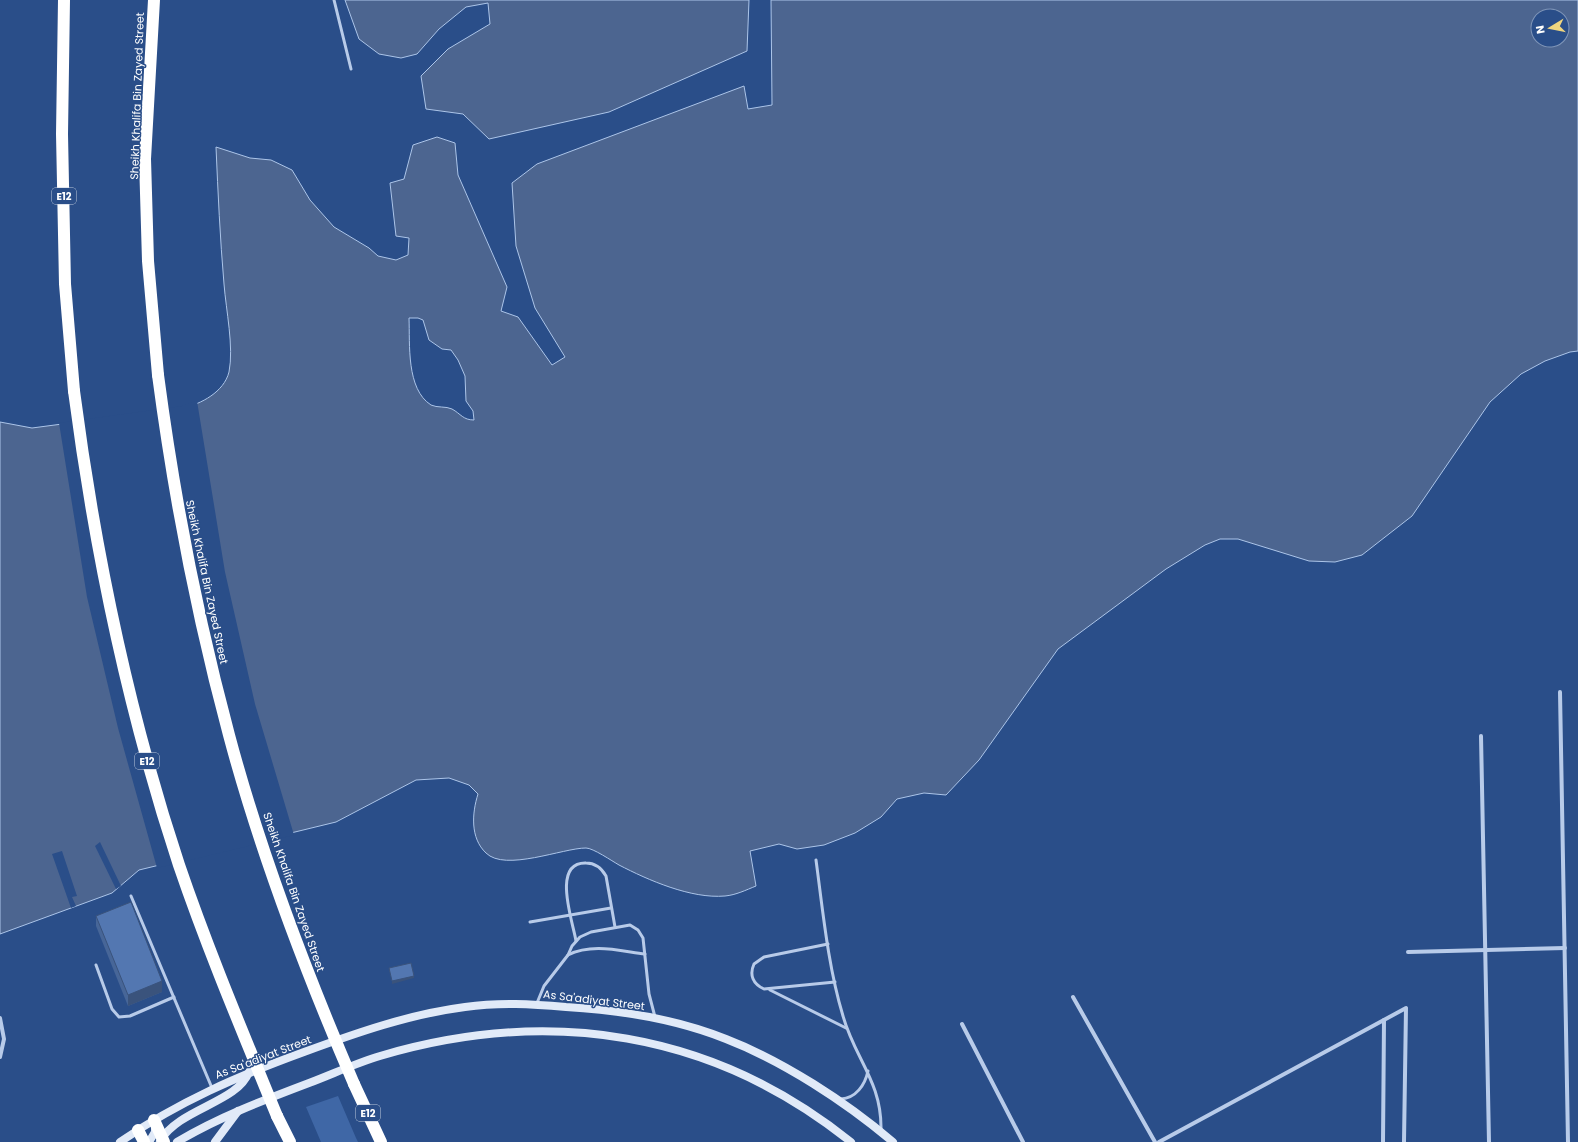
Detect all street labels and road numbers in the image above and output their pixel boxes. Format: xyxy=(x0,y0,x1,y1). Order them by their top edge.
street label: Sheikh Khalifa Bin Zayed Street xyxy=(126,12,148,180)
road number: E12 xyxy=(52,188,76,204)
street label: Sheikh Khalifa Bin Zayed Street xyxy=(182,498,232,666)
road number: E12 xyxy=(135,753,159,769)
street label: Sheikh Khalifa Bin Zayed Street xyxy=(259,810,329,974)
street label: As Sa'adiyat Street xyxy=(542,986,646,1014)
street label: As Sa'adiyat Street xyxy=(212,1031,314,1083)
road number: E12 xyxy=(356,1105,380,1121)

